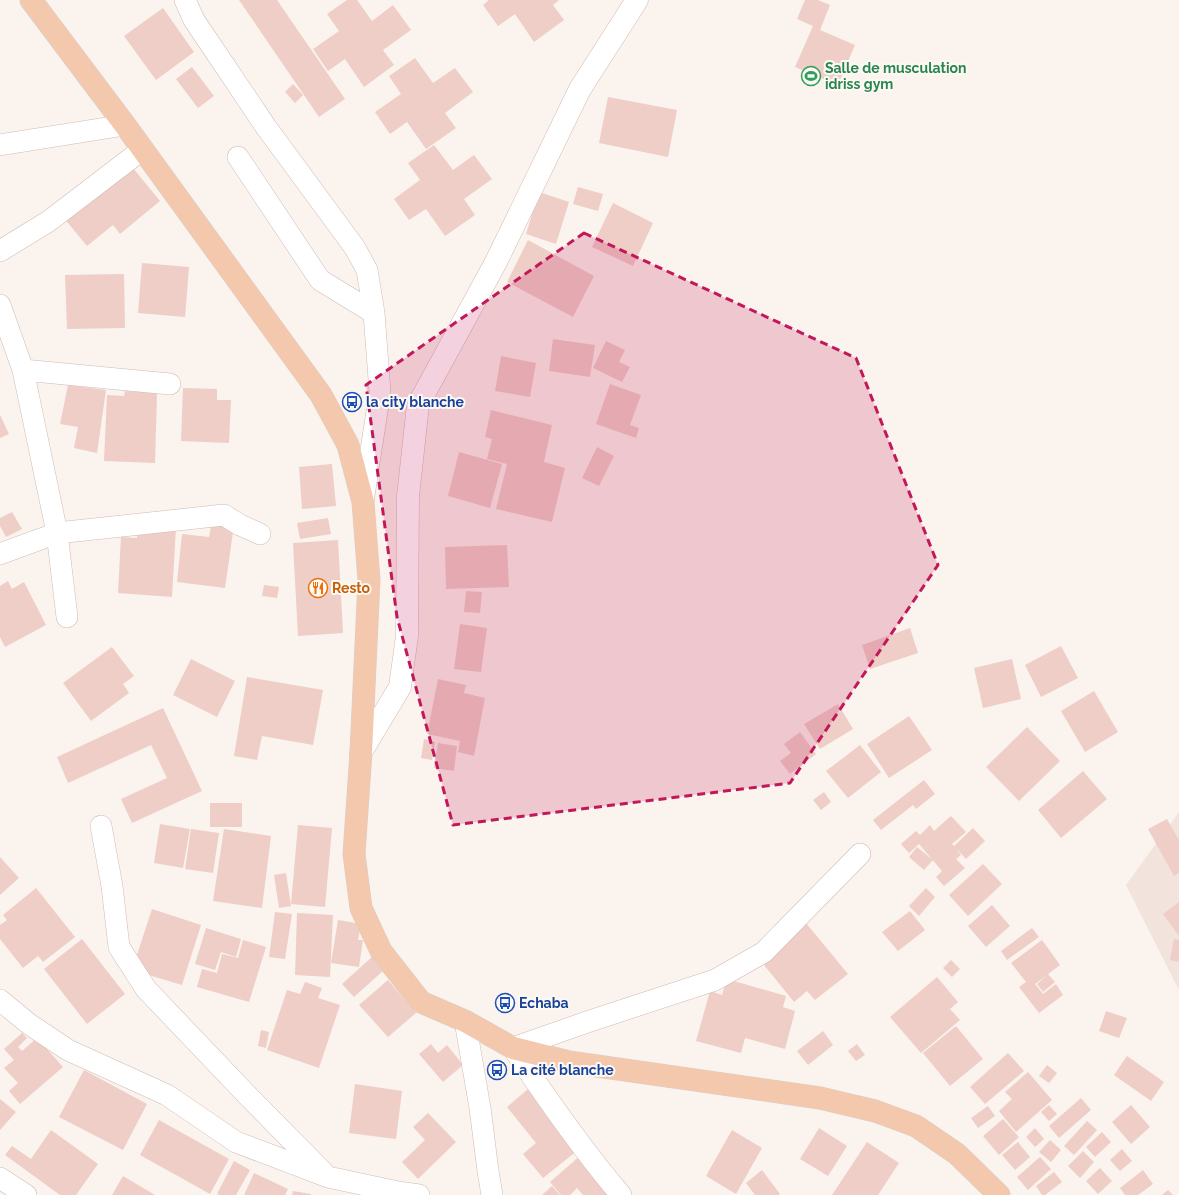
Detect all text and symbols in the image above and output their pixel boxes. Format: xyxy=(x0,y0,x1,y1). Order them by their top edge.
place label: Salle de musculation idriss gym xyxy=(825,60,966,92)
sports icon: Salle de musculation idriss gym xyxy=(800,65,822,87)
bus stop icon: la city blanche xyxy=(341,391,363,413)
place label: la city blanche xyxy=(366,394,465,410)
restaurant icon: Resto xyxy=(307,577,329,599)
place label: Resto xyxy=(332,580,371,596)
bus stop icon: Echaba xyxy=(494,992,516,1014)
place label: Echaba xyxy=(519,995,569,1011)
bus stop icon: La cité blanche xyxy=(486,1059,508,1081)
place label: La cité blanche xyxy=(511,1062,614,1078)

